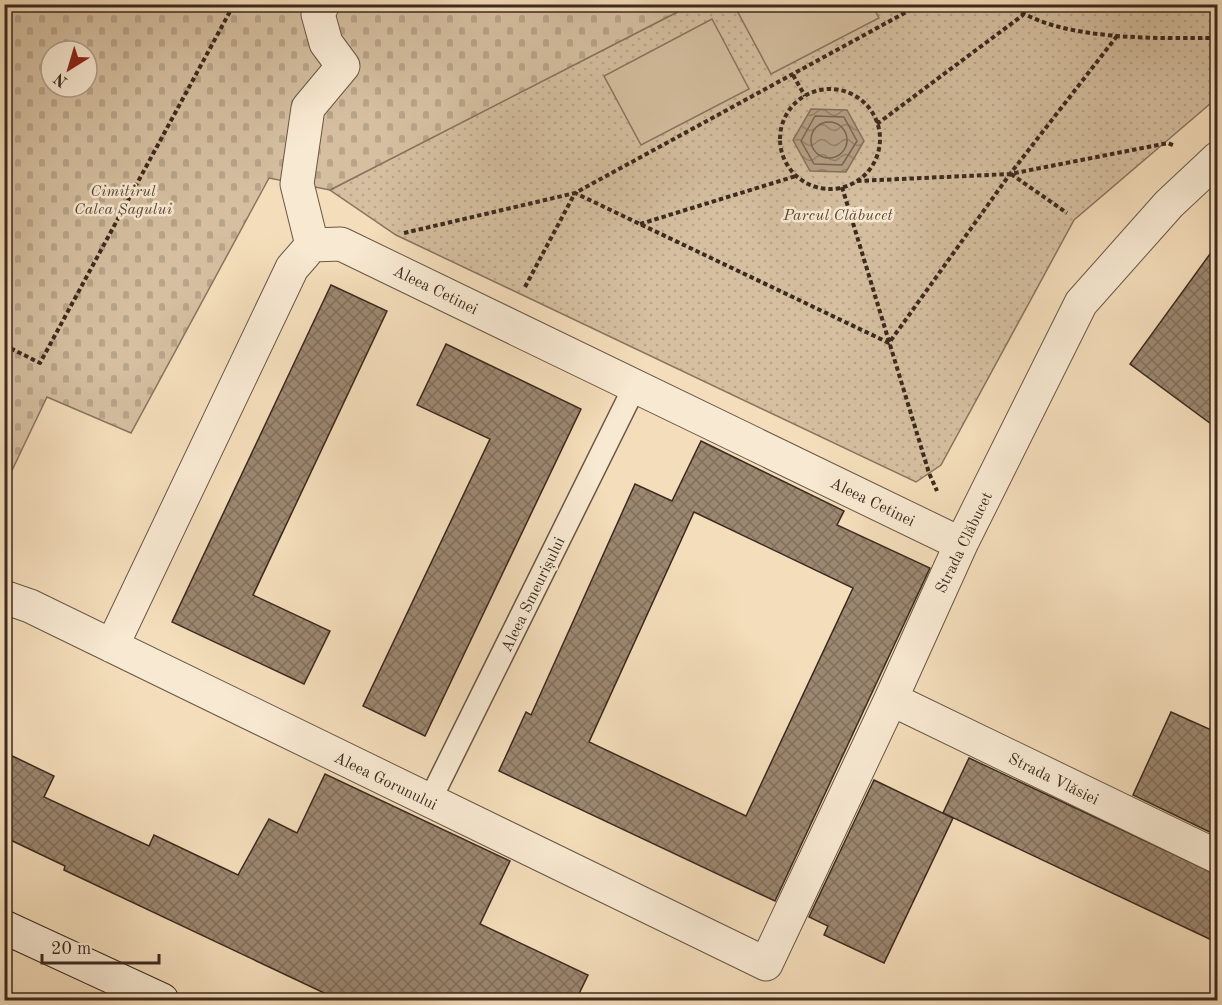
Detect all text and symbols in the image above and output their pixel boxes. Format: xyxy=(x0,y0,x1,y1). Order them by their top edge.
north arrow xyxy=(39,39,99,99)
text: N xyxy=(51,69,71,89)
park label: Cimitirul Calea Șagului xyxy=(74,184,173,218)
park label: Parcul Clăbucet xyxy=(782,208,894,224)
street label: Aleea Cetinei xyxy=(390,263,480,318)
street label: Aleea Cetinei xyxy=(827,475,917,530)
street label: Strada Clăbucet xyxy=(933,489,996,596)
street label: Aleea Smeurișului xyxy=(499,535,569,655)
street label: Aleea Gorunului xyxy=(331,750,439,814)
street label: Strada Vlăsiei xyxy=(1005,751,1101,809)
scale bar xyxy=(42,927,159,965)
text: 20 m xyxy=(51,940,91,958)

